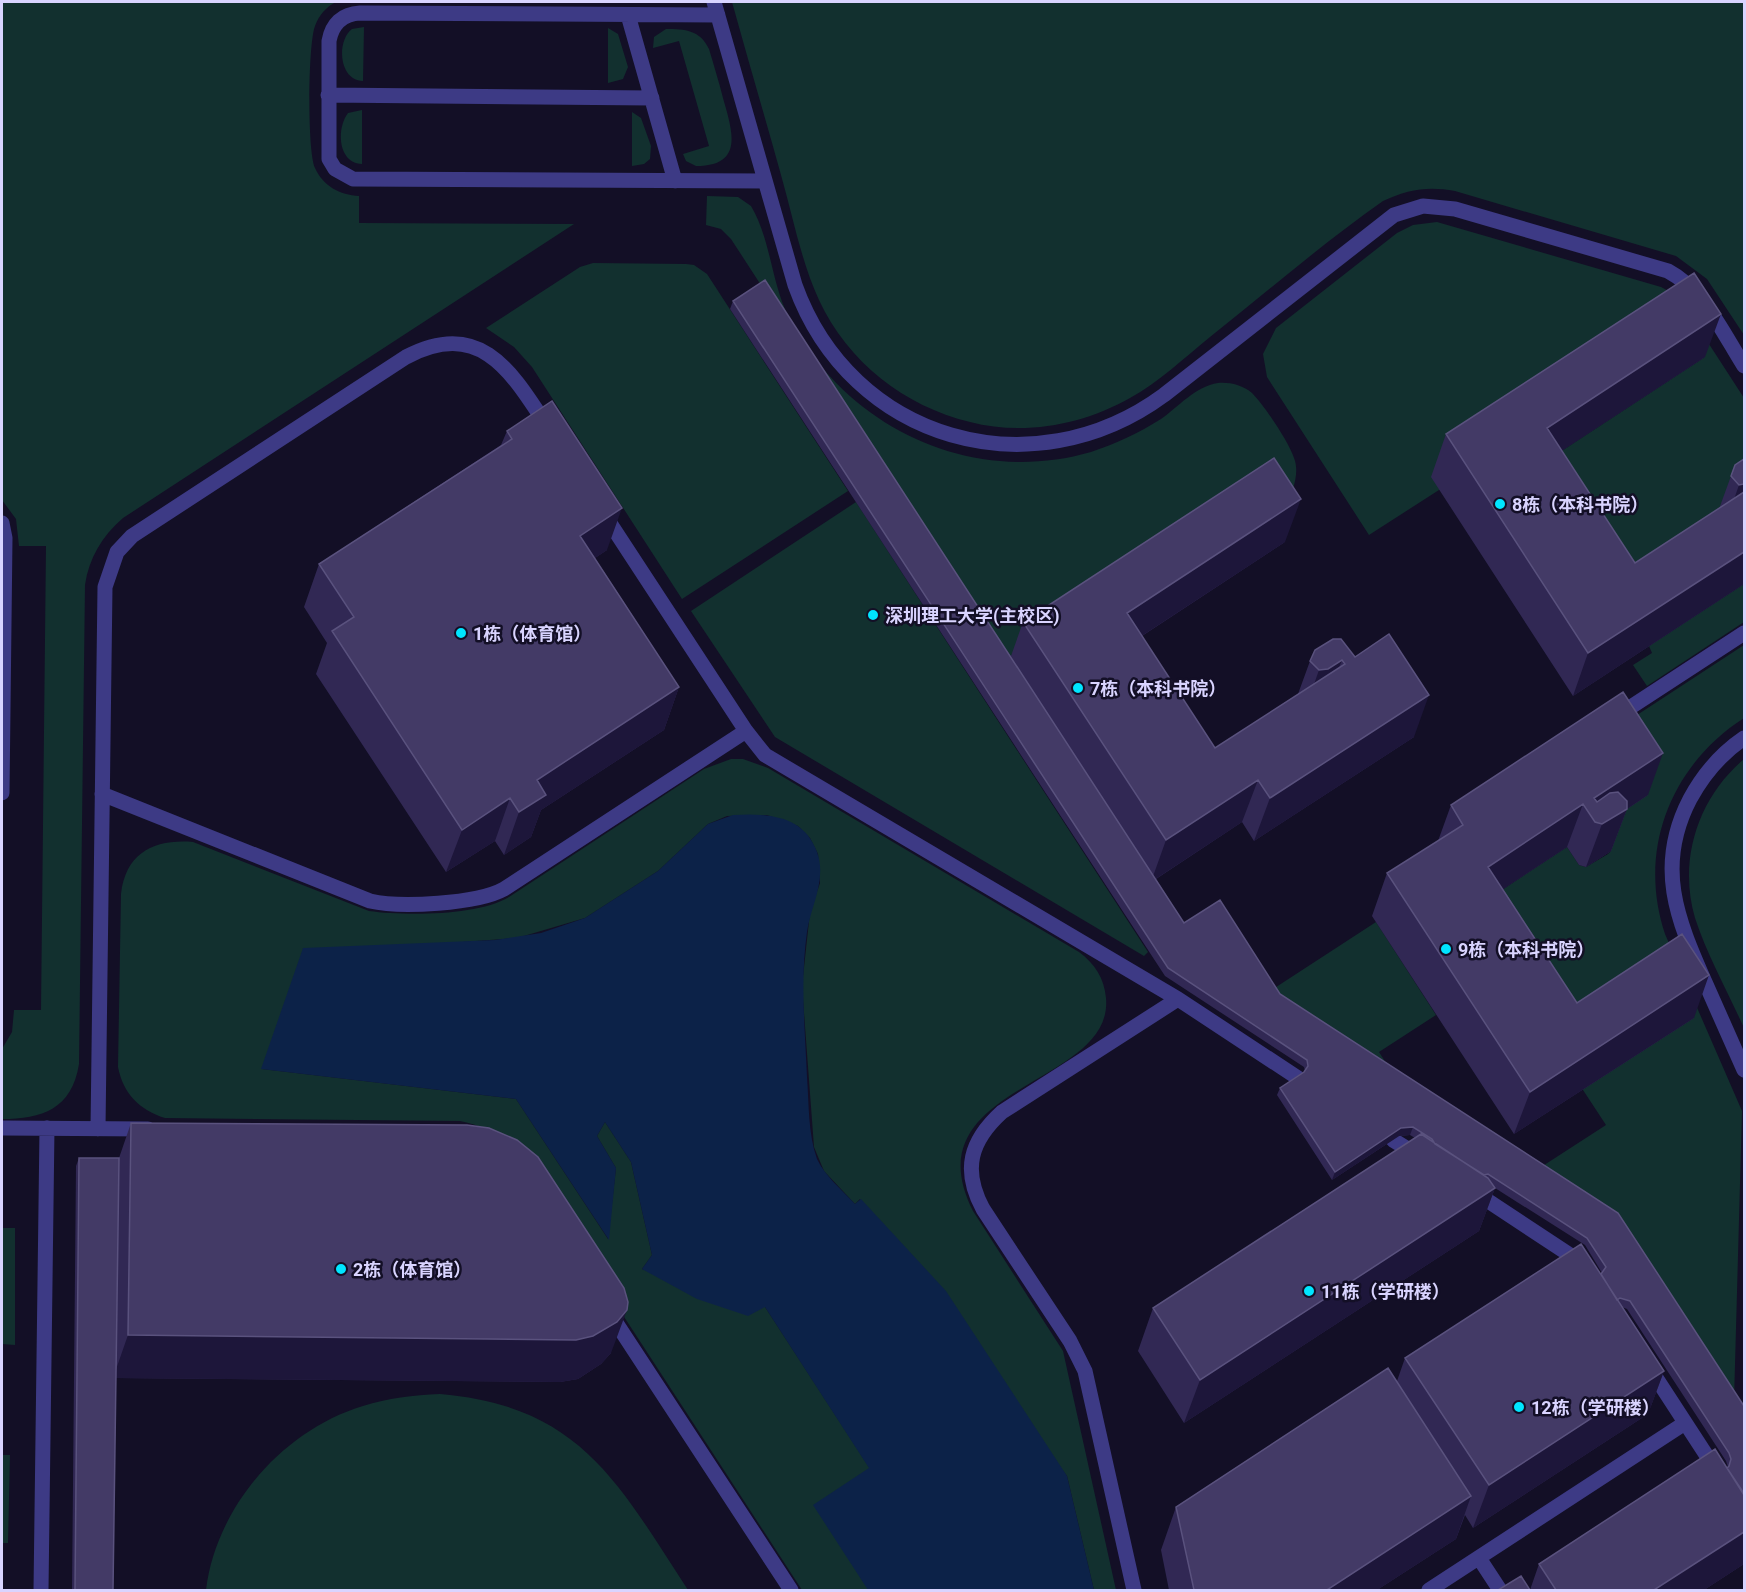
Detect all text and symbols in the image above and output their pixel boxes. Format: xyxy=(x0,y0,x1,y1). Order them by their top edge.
place label: 8栋（本科书院） xyxy=(1512,494,1648,515)
marker: 8栋（本科书院） xyxy=(1493,497,1507,511)
place label: 深圳理工大学(主校区) xyxy=(885,605,1060,627)
marker: 深圳理工大学(主校区) xyxy=(866,608,880,622)
place label: 1栋（体育馆） xyxy=(473,623,591,644)
marker: 1栋（体育馆） xyxy=(454,626,468,640)
place label: 7栋（本科书院） xyxy=(1090,678,1226,699)
marker: 7栋（本科书院） xyxy=(1071,681,1085,695)
place label: 9栋（本科书院） xyxy=(1458,939,1594,960)
marker: 9栋（本科书院） xyxy=(1439,942,1453,956)
place label: 2栋（体育馆） xyxy=(353,1259,471,1280)
marker: 2栋（体育馆） xyxy=(334,1262,348,1276)
place label: 11栋（学研楼） xyxy=(1321,1281,1450,1302)
marker: 11栋（学研楼） xyxy=(1302,1284,1316,1298)
place label: 12栋（学研楼） xyxy=(1531,1397,1660,1418)
marker: 12栋（学研楼） xyxy=(1512,1400,1526,1414)

